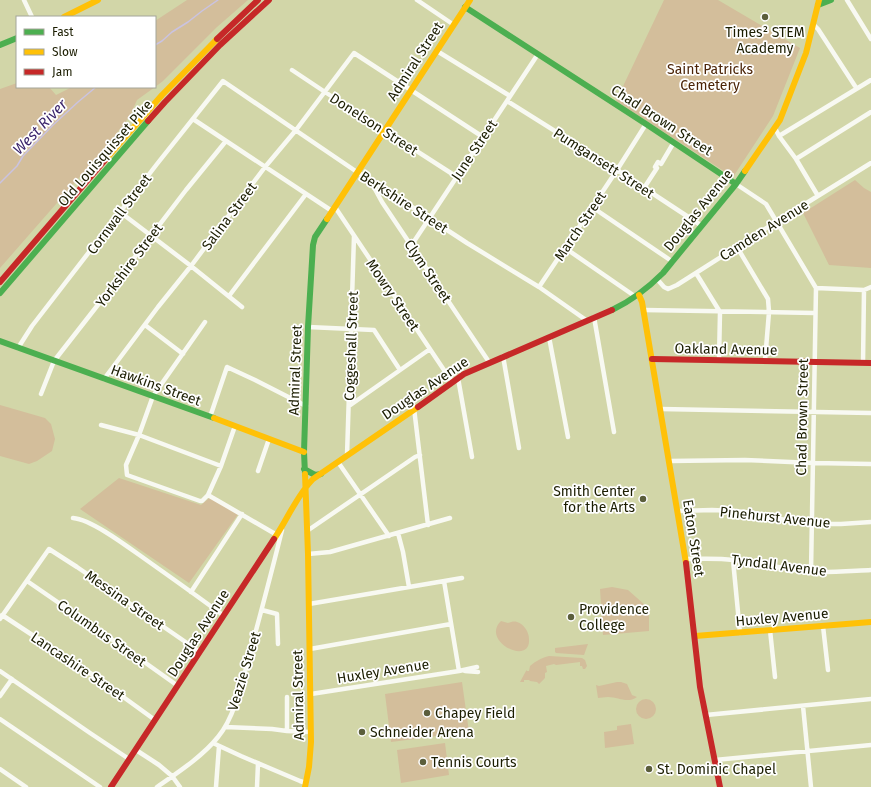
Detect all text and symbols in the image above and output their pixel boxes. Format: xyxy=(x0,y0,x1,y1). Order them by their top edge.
marker: Times² STEM Academy xyxy=(760,12,770,22)
legend xyxy=(16,16,156,88)
street label: Admiral Street xyxy=(384,18,448,104)
place label: Times² STEM Academy xyxy=(725,24,805,57)
text: Fast xyxy=(52,25,74,39)
text: Slow xyxy=(52,45,78,59)
park label: Saint Patricks Cemetery xyxy=(667,61,753,94)
text: Jam xyxy=(52,65,72,79)
street label: Chad Brown Street xyxy=(608,81,716,160)
street label: Donelson Street xyxy=(326,90,422,160)
water label: West River xyxy=(9,95,72,158)
street label: Old Louisquisset Pike xyxy=(54,97,156,210)
street label: June Street xyxy=(448,116,502,184)
street label: Pumgansett Street xyxy=(550,125,658,203)
street label: Douglas Avenue xyxy=(660,166,737,255)
street label: Berkshire Street xyxy=(356,168,452,238)
street label: Cornwall Street xyxy=(84,170,156,258)
street label: Salina Street xyxy=(198,178,261,254)
street label: March Street xyxy=(551,188,610,264)
street label: Camden Avenue xyxy=(717,196,812,265)
street label: Yorkshire Street xyxy=(92,219,167,311)
street label: Clym Street xyxy=(400,237,455,307)
street label: Mowry Street xyxy=(362,256,423,335)
street label: Coggeshall Street xyxy=(341,290,362,401)
street label: Admiral Street xyxy=(285,324,306,416)
street label: Oakland Avenue xyxy=(674,340,777,359)
street label: Douglas Avenue xyxy=(379,353,472,424)
street label: Chad Brown Street xyxy=(793,357,812,476)
street label: Hawkins Street xyxy=(108,361,204,410)
place label: Smith Center for the Arts xyxy=(553,483,636,516)
marker: Smith Center for the Arts xyxy=(638,494,648,504)
street label: Eaton Street xyxy=(679,498,708,579)
street label: Pinehurst Avenue xyxy=(719,503,831,532)
street label: Tyndall Avenue xyxy=(730,551,828,580)
street label: Messina Street xyxy=(82,567,168,635)
street label: Douglas Avenue xyxy=(164,586,233,680)
street label: Columbus Street xyxy=(54,596,150,671)
place label: Providence College xyxy=(579,601,649,634)
street label: Huxley Avenue xyxy=(735,605,829,630)
marker: Providence College xyxy=(566,612,576,622)
street label: Lancashire Street xyxy=(27,629,129,705)
street label: Veazie Street xyxy=(224,629,265,713)
street label: Admiral Street xyxy=(289,649,308,740)
street label: Huxley Avenue xyxy=(336,656,430,687)
place label: Chapey Field xyxy=(435,705,515,722)
marker: Chapey Field xyxy=(422,708,432,718)
place label: Schneider Arena xyxy=(370,724,474,741)
marker: Schneider Arena xyxy=(357,727,367,737)
place label: Tennis Courts xyxy=(431,754,517,771)
marker: Tennis Courts xyxy=(418,757,428,767)
place label: St. Dominic Chapel xyxy=(657,761,776,778)
marker: St. Dominic Chapel xyxy=(644,764,654,774)

